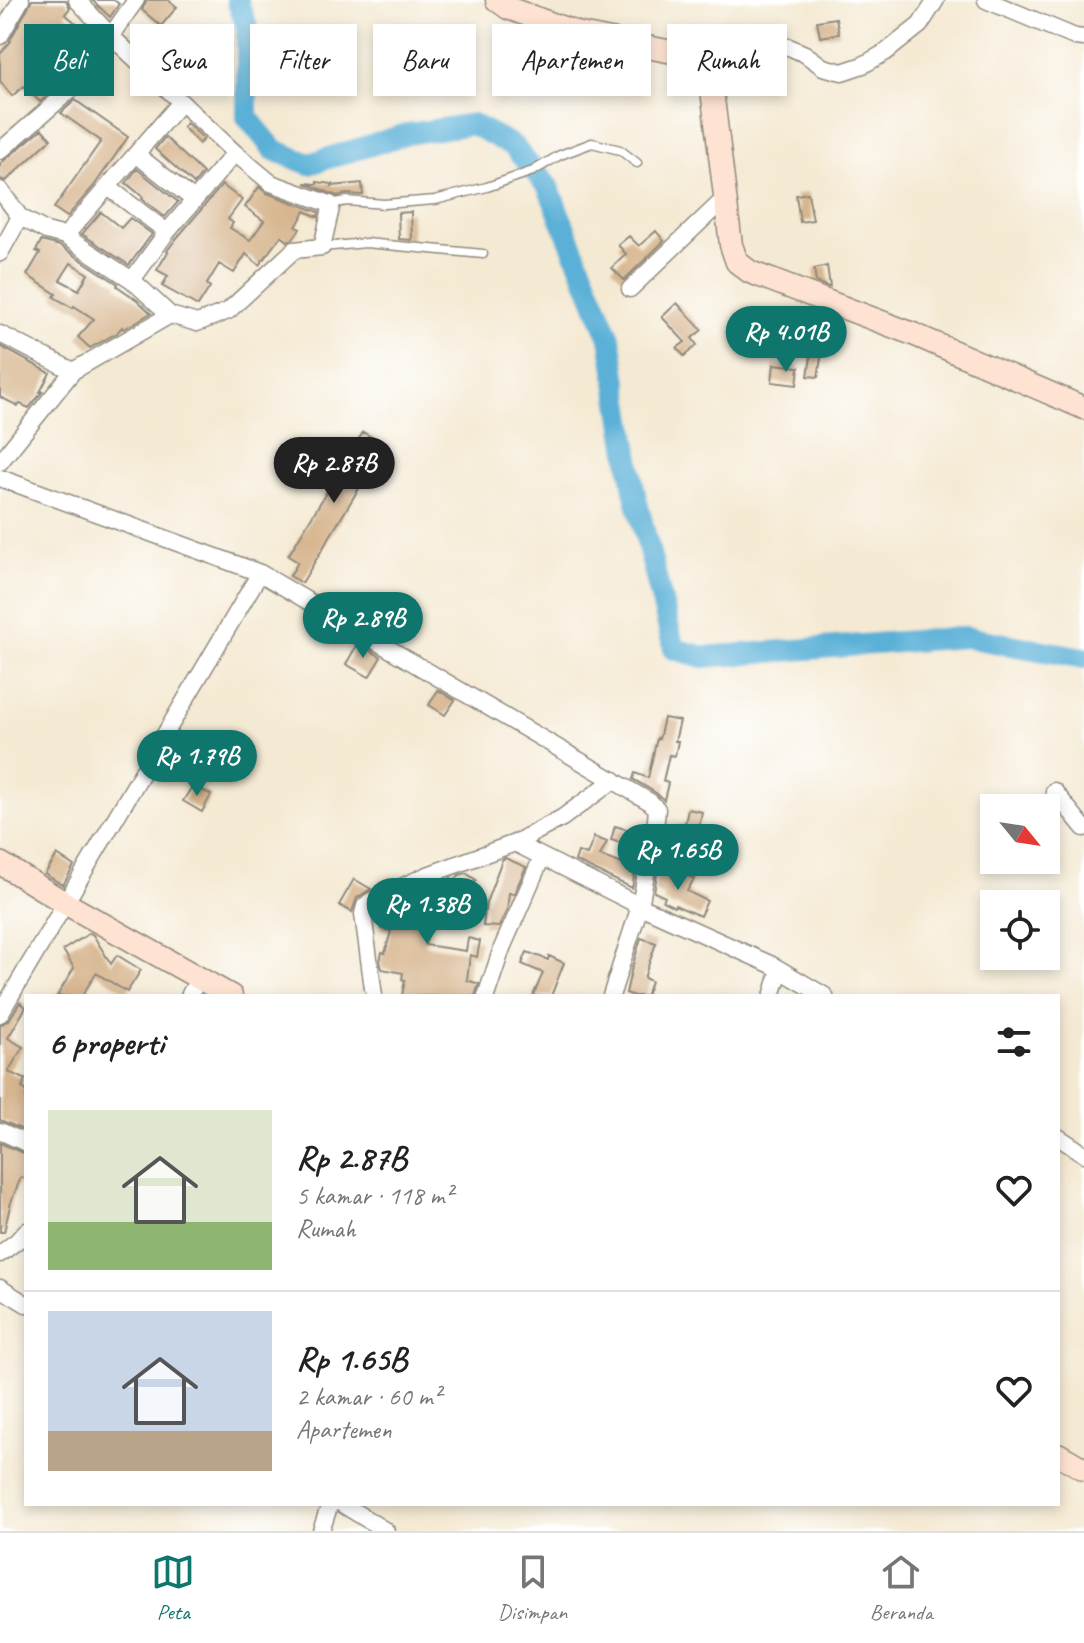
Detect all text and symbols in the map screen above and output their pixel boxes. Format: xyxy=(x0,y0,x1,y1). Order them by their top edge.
chip: Beli xyxy=(24,24,114,96)
chip: Sewa xyxy=(130,24,234,96)
chip: Filter xyxy=(250,24,357,96)
chip: Baru xyxy=(373,24,476,96)
chip: Apartemen xyxy=(492,24,651,96)
chip: Rumah xyxy=(667,24,787,96)
pin: Rp 4.01B xyxy=(703,306,869,374)
text: Rp 4.01B xyxy=(744,315,828,348)
pin: Rp 2.87B xyxy=(251,437,417,505)
text: Rp 2.87B xyxy=(292,446,376,479)
pin: Rp 2.89B xyxy=(280,592,446,660)
text: Rp 2.89B xyxy=(321,601,405,634)
pin: Rp 1.79B xyxy=(114,730,280,798)
text: Rp 1.79B xyxy=(155,739,239,772)
north arrow xyxy=(980,794,1060,874)
map controls xyxy=(980,794,1060,970)
pin: Rp 1.65B xyxy=(595,824,761,892)
text: Rp 1.65B xyxy=(636,833,720,866)
pin: Rp 1.38B xyxy=(344,878,510,946)
text: Rp 1.38B xyxy=(385,887,469,920)
button: locate xyxy=(980,890,1060,970)
icon: filters xyxy=(992,1020,1036,1064)
text: 6 properti xyxy=(48,1021,164,1064)
text: Rp 2.87B xyxy=(296,1136,407,1179)
icon: home xyxy=(112,1142,208,1238)
icon: heart xyxy=(992,1168,1036,1212)
text: 5 kamar · 118 m² xyxy=(296,1179,452,1212)
text: Rumah xyxy=(296,1212,356,1245)
text: Rp 1.65B xyxy=(296,1337,407,1380)
icon: home xyxy=(112,1343,208,1439)
icon: heart xyxy=(992,1369,1036,1413)
text: 2 kamar · 60 m² xyxy=(296,1380,441,1413)
text: Apartemen xyxy=(296,1413,391,1446)
tab: Peta xyxy=(151,1550,195,1626)
tab: Disimpan xyxy=(498,1550,567,1626)
tab: Beranda xyxy=(870,1550,933,1626)

